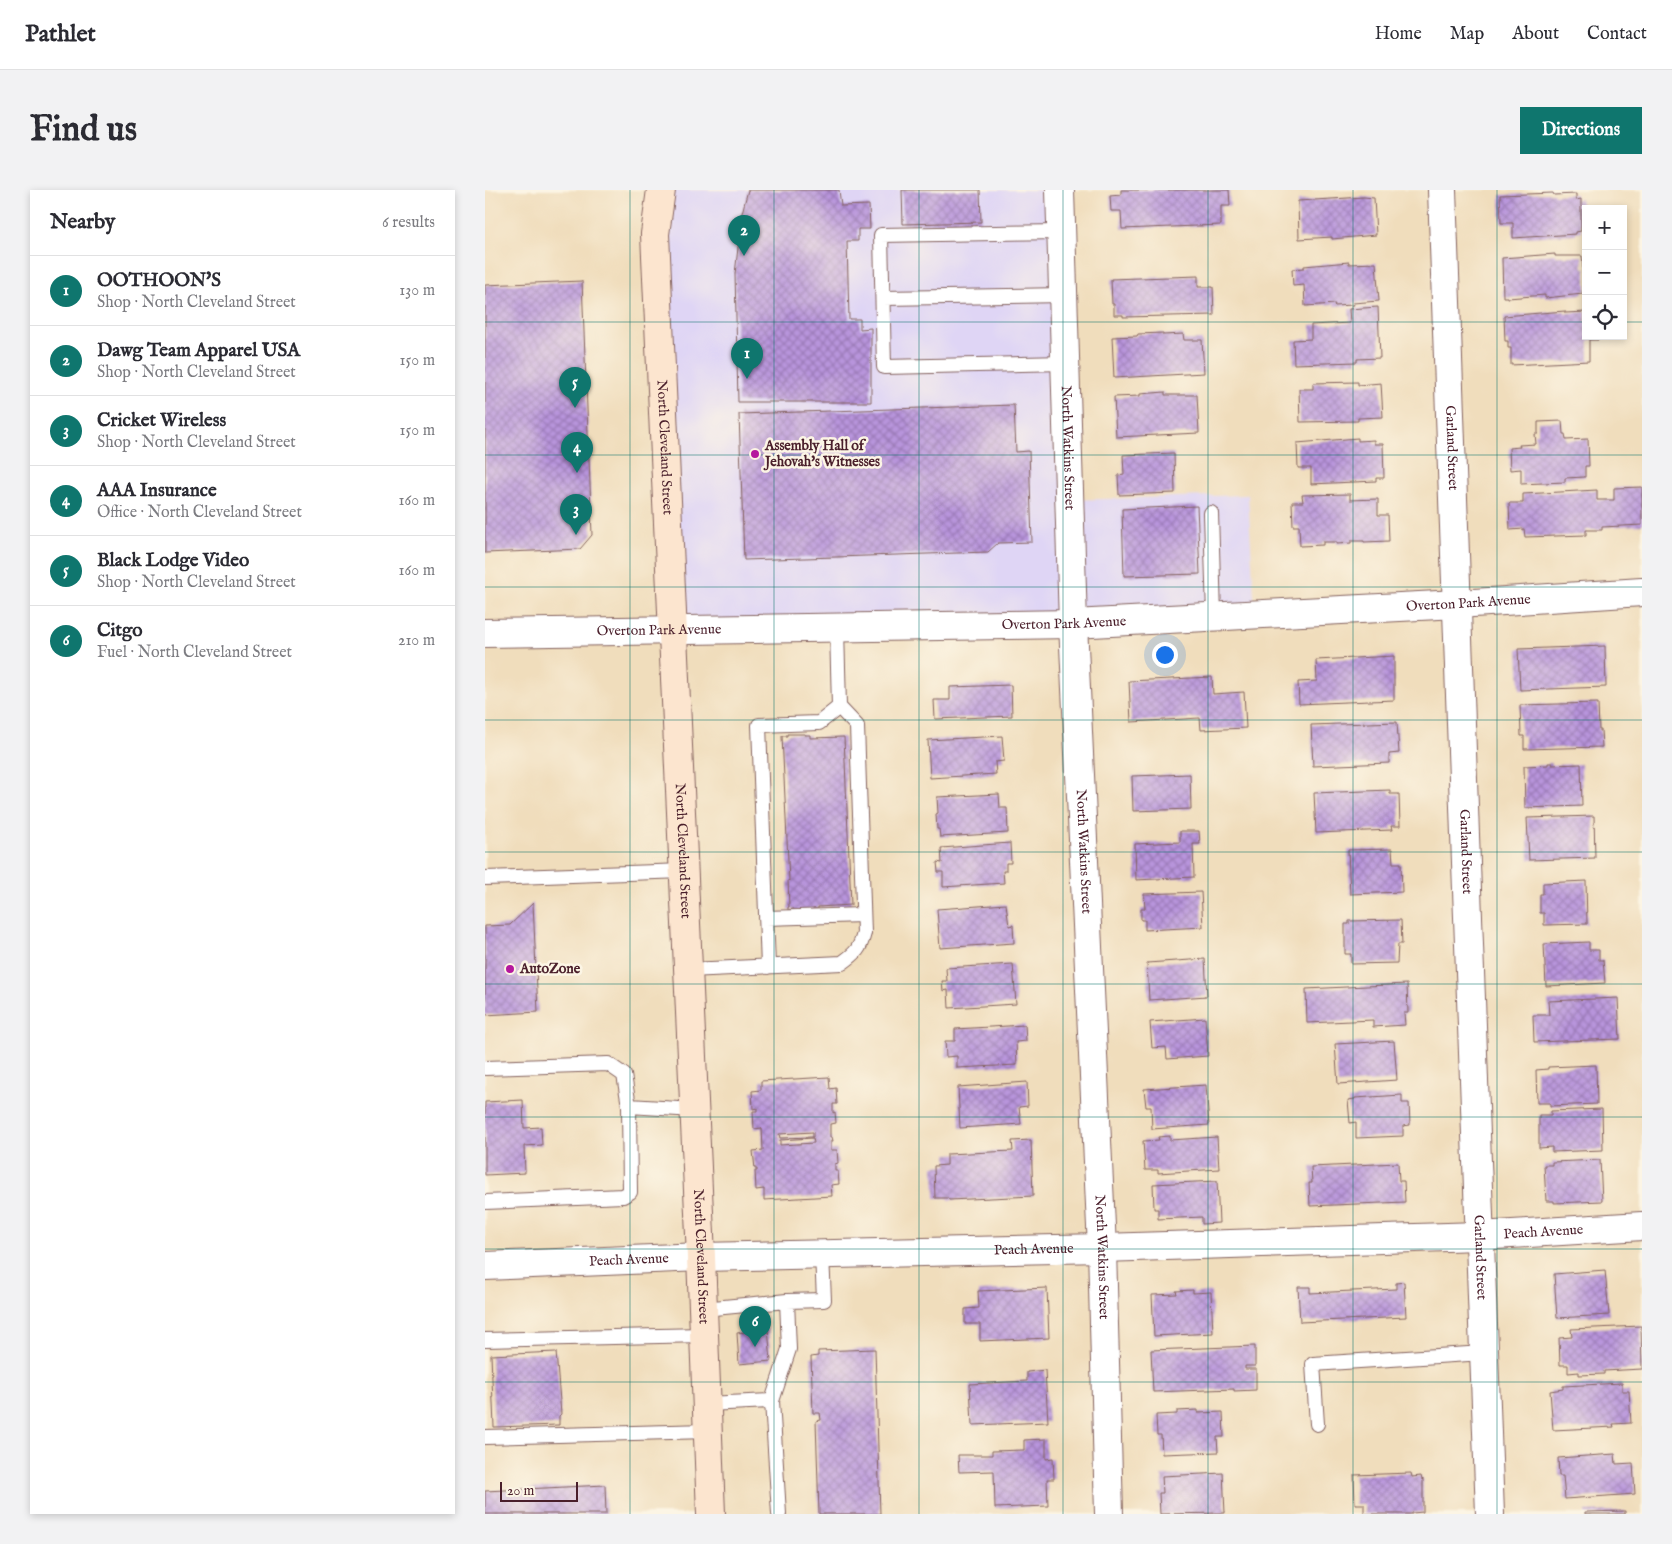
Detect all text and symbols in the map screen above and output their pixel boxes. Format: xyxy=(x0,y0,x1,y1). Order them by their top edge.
text: Pathlet xyxy=(25,19,96,50)
text: Home xyxy=(1375,23,1422,46)
text: Map xyxy=(1450,23,1484,46)
text: About xyxy=(1512,23,1559,46)
text: Contact xyxy=(1587,23,1647,46)
button: Directions xyxy=(1520,107,1642,154)
text: Find us xyxy=(30,108,137,153)
map controls xyxy=(1582,205,1627,340)
button: + xyxy=(1582,205,1627,250)
text: Nearby xyxy=(50,209,115,236)
text: 6 results xyxy=(382,213,435,233)
pin: 2 xyxy=(728,215,760,256)
button: − xyxy=(1582,250,1627,295)
text: OOTHOON'S xyxy=(97,269,221,293)
text: 1 xyxy=(63,281,69,301)
text: 130 m xyxy=(399,281,435,301)
text: Shop · North Cleveland Street xyxy=(97,293,296,313)
button: locate xyxy=(1582,295,1627,340)
pin: 1 xyxy=(731,338,763,379)
text: Dawg Team Apparel USA xyxy=(97,339,300,363)
text: 2 xyxy=(62,351,70,371)
text: 150 m xyxy=(400,351,435,371)
text: Shop · North Cleveland Street xyxy=(97,363,296,383)
pin: 5 xyxy=(559,367,591,408)
street label: North Cleveland Street xyxy=(653,379,677,516)
street label: North Watkins Street xyxy=(1057,385,1079,511)
street label: Garland Street xyxy=(1441,405,1462,491)
text: Cricket Wireless xyxy=(97,409,226,433)
text: 3 xyxy=(63,421,69,441)
text: 150 m xyxy=(400,421,435,441)
pin: 4 xyxy=(561,432,593,473)
text: Shop · North Cleveland Street xyxy=(97,433,296,453)
place label: Assembly Hall of Jehovah's Witnesses xyxy=(763,437,880,471)
marker: Assembly Hall of Jehovah's Witnesses xyxy=(749,448,761,460)
text: AAA Insurance xyxy=(97,479,217,503)
text: 4 xyxy=(62,491,70,511)
text: 160 m xyxy=(399,491,435,511)
pin: 3 xyxy=(560,494,592,535)
text: Office · North Cleveland Street xyxy=(97,503,302,523)
text: Black Lodge Video xyxy=(97,549,249,573)
text: 5 xyxy=(63,561,69,581)
text: 160 m xyxy=(399,561,435,581)
text: Shop · North Cleveland Street xyxy=(97,573,296,593)
street label: Overton Park Avenue xyxy=(1406,590,1532,616)
street label: Overton Park Avenue xyxy=(1001,612,1127,634)
text: Citgo xyxy=(97,619,143,643)
street label: Overton Park Avenue xyxy=(596,620,722,640)
text: 6 xyxy=(63,631,69,651)
text: 210 m xyxy=(398,631,435,651)
your location xyxy=(1152,642,1178,668)
text: Fuel · North Cleveland Street xyxy=(97,643,292,663)
street label: North Cleveland Street xyxy=(671,783,695,919)
street label: North Watkins Street xyxy=(1072,789,1095,914)
street label: Garland Street xyxy=(1455,809,1476,895)
place label: AutoZone xyxy=(519,960,581,978)
marker: AutoZone xyxy=(504,963,516,975)
street label: North Cleveland Street xyxy=(689,1189,713,1325)
street label: North Watkins Street xyxy=(1091,1194,1113,1320)
street label: Garland Street xyxy=(1469,1214,1491,1300)
street label: Peach Avenue xyxy=(1503,1221,1584,1243)
street label: Peach Avenue xyxy=(994,1240,1074,1259)
street label: Peach Avenue xyxy=(589,1249,670,1271)
pin: 6 xyxy=(739,1306,771,1347)
scale bar xyxy=(500,1479,577,1502)
text: 20 m xyxy=(507,1482,534,1500)

